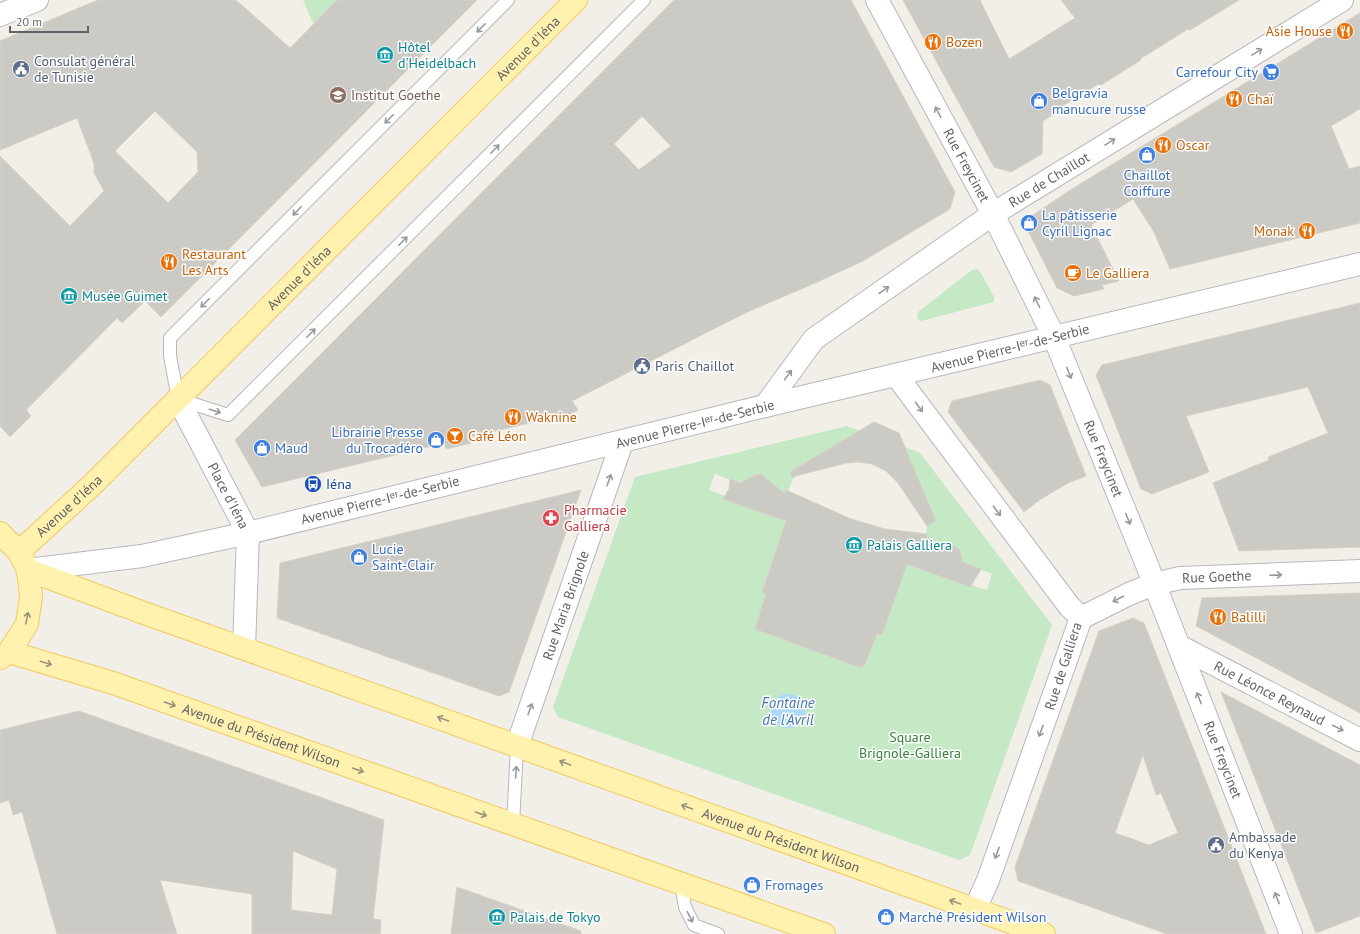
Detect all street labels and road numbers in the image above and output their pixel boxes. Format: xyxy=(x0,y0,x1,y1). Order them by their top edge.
street label: Avenue d'Iéna xyxy=(492,12,564,84)
street label: Rue Freycinet xyxy=(939,125,994,206)
street label: Rue de Chaillot xyxy=(1005,148,1093,211)
street label: Avenue d'Iéna xyxy=(263,242,335,314)
street label: Avenue Pierre-Iᵉʳ-de-Serbie xyxy=(929,320,1091,376)
street label: Avenue Pierre-Iᵉʳ-de-Serbie xyxy=(614,396,776,452)
street label: Rue Freycinet xyxy=(1080,417,1127,500)
street label: Place d'Iéna xyxy=(204,459,253,532)
street label: Avenue d'Iéna xyxy=(32,471,106,541)
street label: Avenue Pierre-Iᵉʳ-de-Serbie xyxy=(299,472,461,528)
street label: Rue Maria Brignole xyxy=(538,548,593,662)
street label: Rue Goethe xyxy=(1182,566,1252,587)
street label: Rue de Galliera xyxy=(1040,620,1086,712)
street label: Rue Léonce Reynaud xyxy=(1211,657,1328,729)
street label: Avenue du Président Wilson xyxy=(180,699,343,772)
street label: Rue Freycinet xyxy=(1200,719,1246,801)
street label: Avenue du Président Wilson xyxy=(700,804,862,877)

